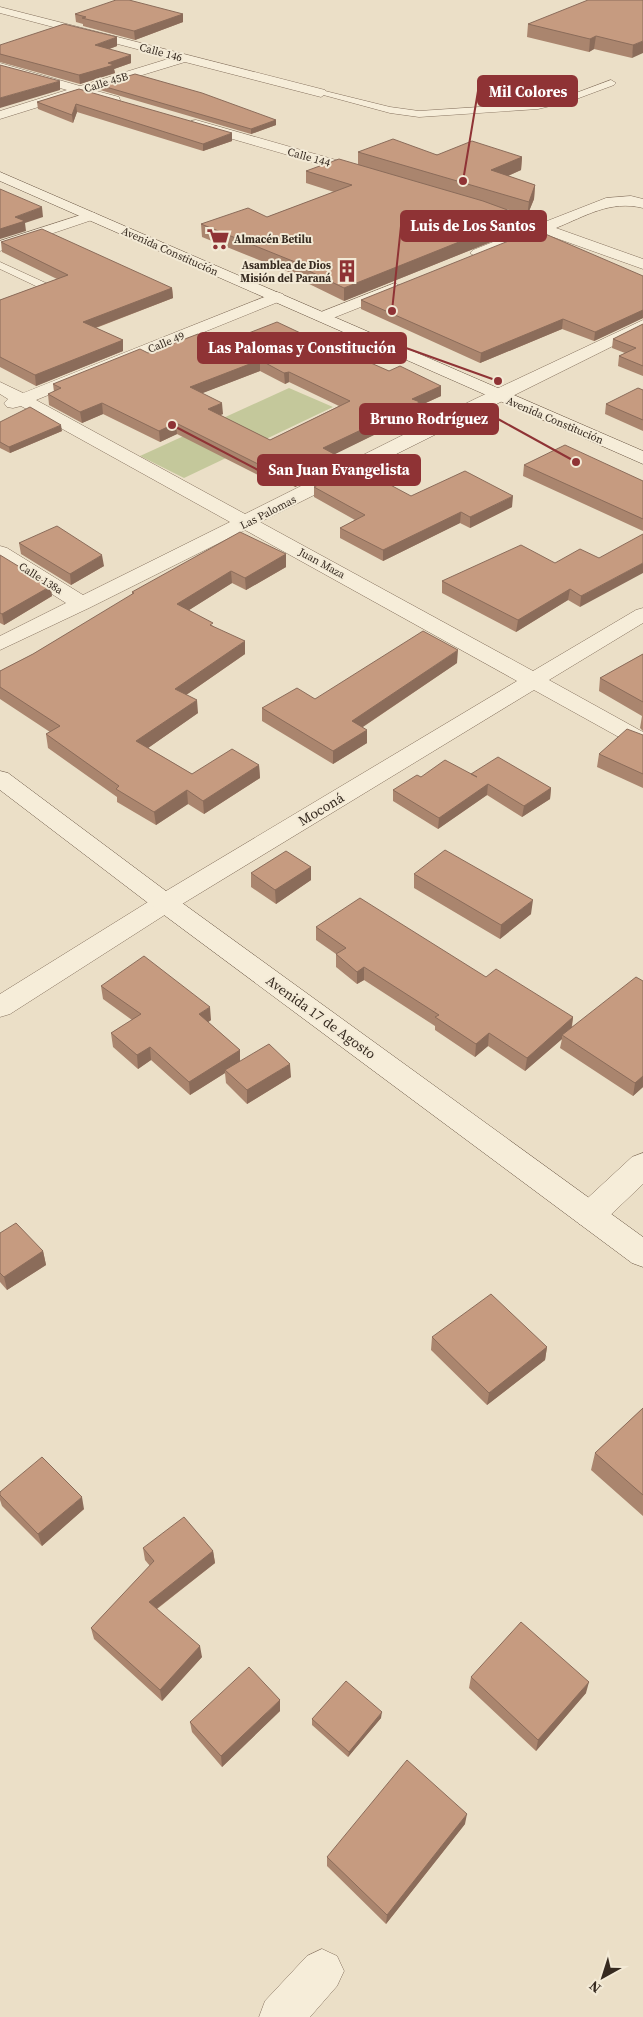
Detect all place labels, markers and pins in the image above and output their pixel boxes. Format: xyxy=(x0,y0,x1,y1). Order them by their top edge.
callout: Mil Colores xyxy=(478,76,577,106)
callout: Luis de Los Santos xyxy=(401,211,546,241)
supermarket icon: Almacén Betilu xyxy=(205,226,231,252)
place label: Almacén Betilu xyxy=(234,232,312,247)
place label: Asamblea de Dios Misión del Paraná xyxy=(240,258,331,286)
building icon: Asamblea de Dios Misión del Paraná xyxy=(334,258,360,284)
callout: Las Palomas y Constitución xyxy=(198,333,406,363)
callout: Bruno Rodríguez xyxy=(360,404,498,434)
callout: San Juan Evangelista xyxy=(258,455,420,485)

